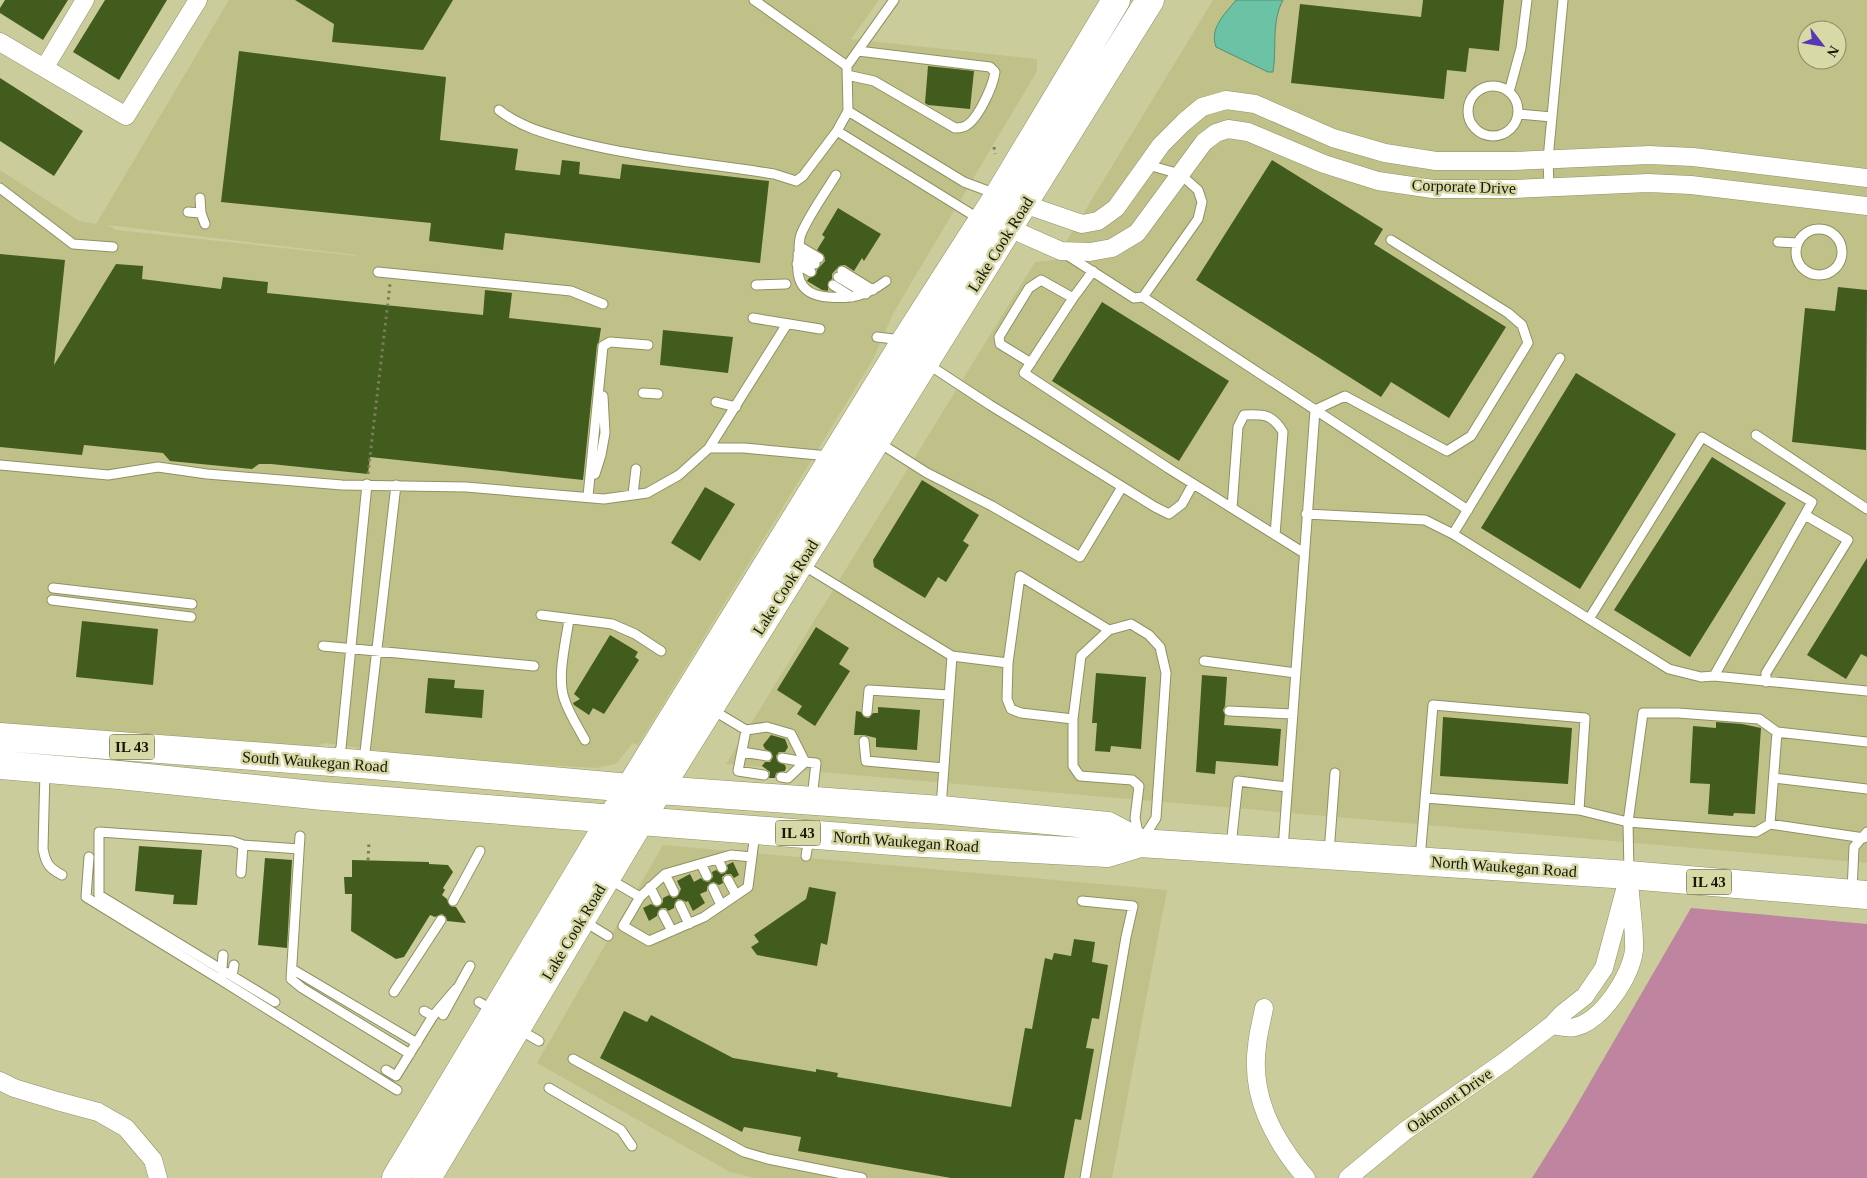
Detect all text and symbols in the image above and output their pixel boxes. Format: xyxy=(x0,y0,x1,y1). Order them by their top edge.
north arrow xyxy=(1797,20,1847,70)
text: N xyxy=(1824,43,1842,60)
street label: Corporate Drive xyxy=(1411,176,1516,198)
street label: Lake Cook Road xyxy=(964,194,1036,295)
street label: Lake Cook Road xyxy=(749,537,821,638)
road number: IL 43 xyxy=(110,734,154,760)
street label: South Waukegan Road xyxy=(242,748,388,776)
road number: IL 43 xyxy=(776,820,820,846)
street label: North Waukegan Road xyxy=(833,828,979,856)
street label: North Waukegan Road xyxy=(1431,853,1577,881)
road number: IL 43 xyxy=(1686,870,1732,894)
street label: Lake Cook Road xyxy=(538,881,609,983)
street label: Oakmont Drive xyxy=(1403,1065,1495,1136)

